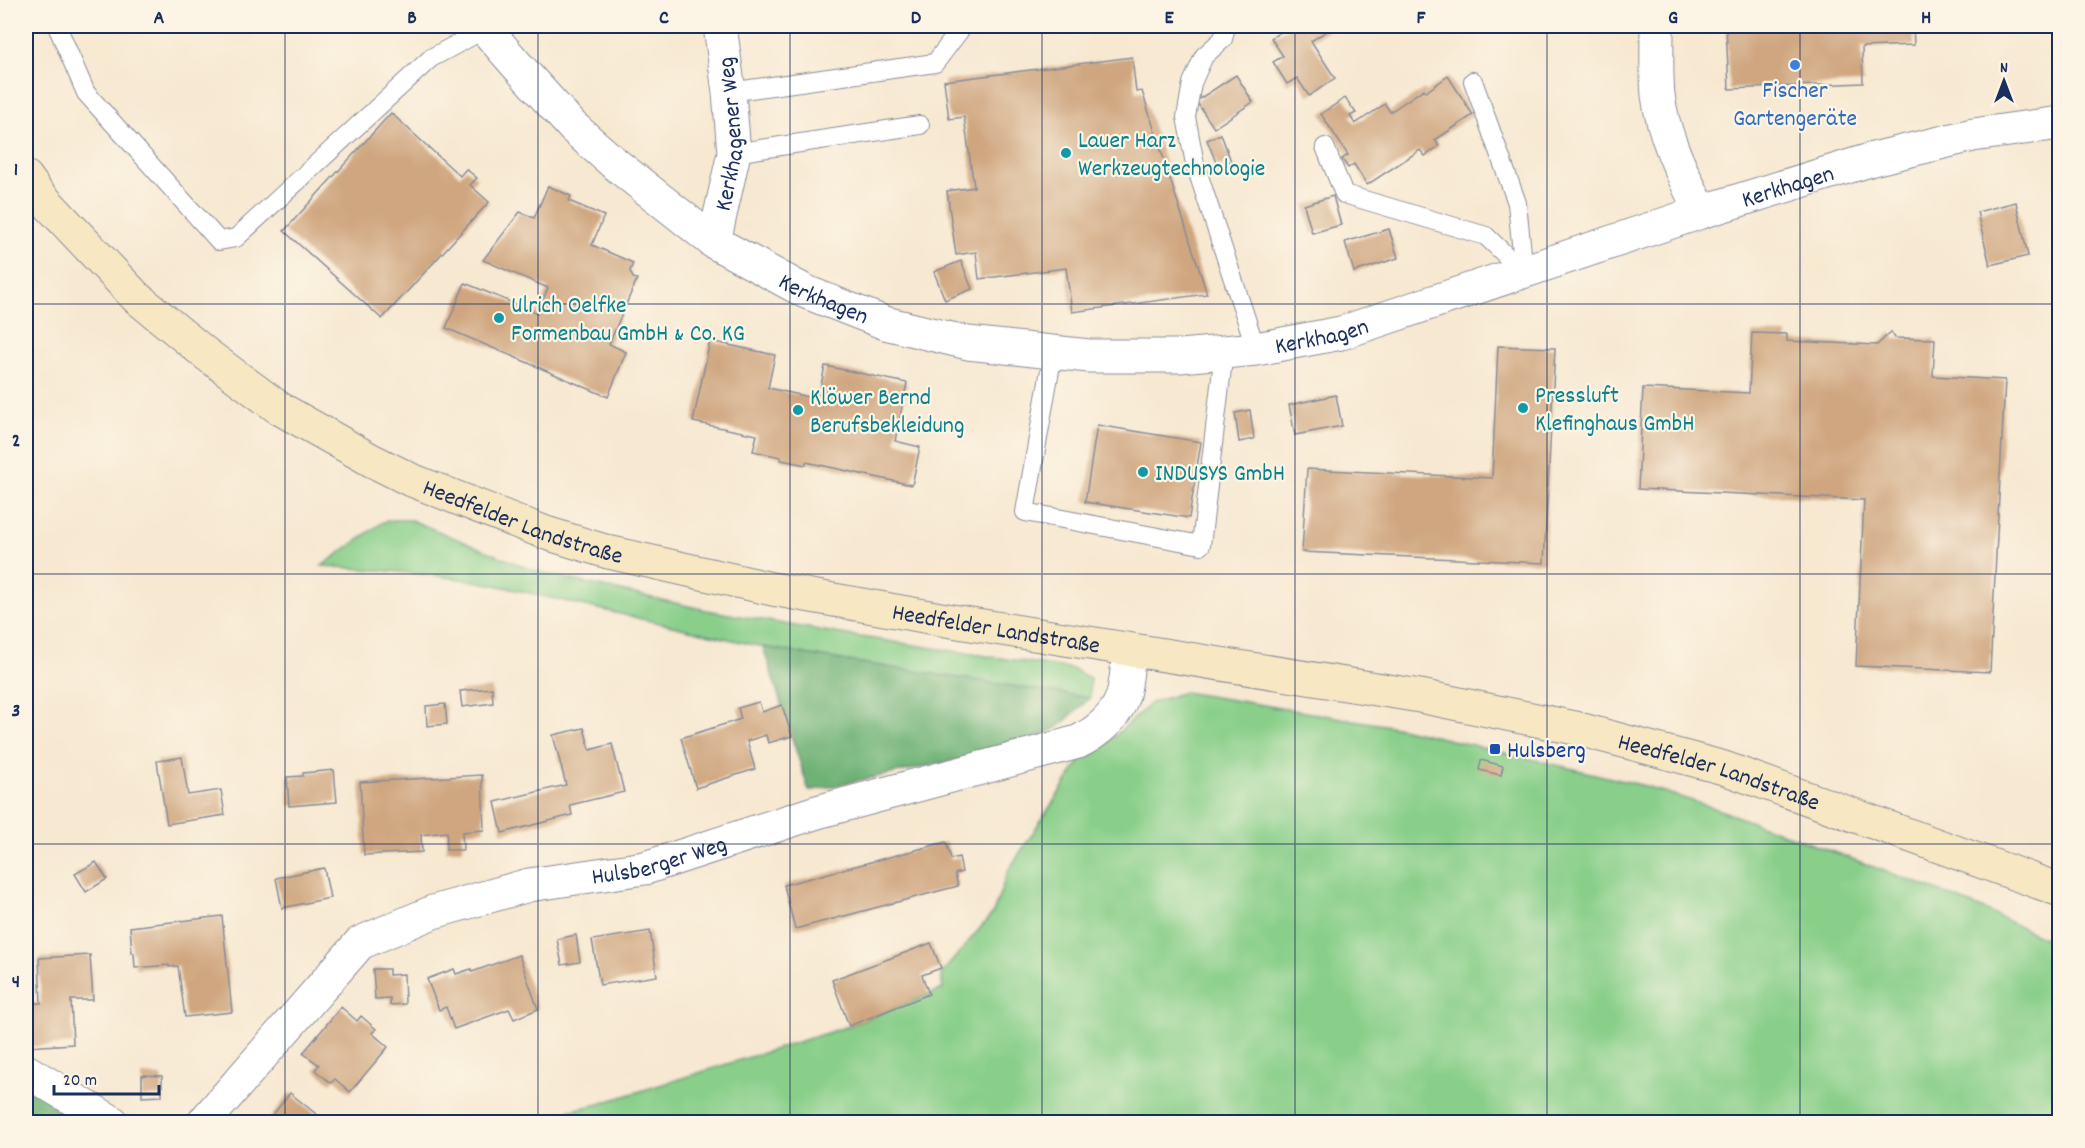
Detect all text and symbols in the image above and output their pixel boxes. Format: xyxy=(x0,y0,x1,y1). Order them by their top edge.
text: A xyxy=(154,5,165,33)
text: B xyxy=(407,5,417,33)
text: C xyxy=(659,5,669,33)
text: D xyxy=(911,5,922,33)
text: E xyxy=(1164,5,1174,33)
text: F xyxy=(1417,5,1427,33)
text: G xyxy=(1668,5,1678,33)
text: H xyxy=(1921,5,1931,33)
north arrow xyxy=(1974,51,2034,111)
street label: Kerkhagener Weg xyxy=(708,55,755,215)
text: N xyxy=(2000,57,2008,80)
marker: Fischer Gartengeräte xyxy=(1788,58,1802,72)
place label: Fischer Gartengeräte xyxy=(1733,75,1857,137)
place label: Lauer Harz Werkzeugtechnologie xyxy=(1078,125,1265,187)
marker: Lauer Harz Werkzeugtechnologie xyxy=(1059,146,1073,160)
text: 1 xyxy=(14,157,18,185)
street label: Kerkhagen xyxy=(1738,158,1839,218)
street label: Kerkhagen xyxy=(771,266,873,335)
place label: Ulrich Oelfke Formenbau GmbH & Co. KG xyxy=(511,290,745,352)
marker: Ulrich Oelfke Formenbau GmbH & Co. KG xyxy=(492,311,506,325)
street label: Kerkhagen xyxy=(1272,311,1374,365)
place label: Pressluft Klefinghaus GmbH xyxy=(1535,380,1695,442)
place label: Klöwer Bernd Berufsbekleidung xyxy=(810,382,964,444)
marker: Pressluft Klefinghaus GmbH xyxy=(1516,401,1530,415)
marker: Klöwer Bernd Berufsbekleidung xyxy=(791,403,805,417)
text: 2 xyxy=(12,428,20,456)
place label: INDUSYS GmbH xyxy=(1155,458,1285,492)
marker: INDUSYS GmbH xyxy=(1136,465,1150,479)
street label: Heedfelder Landstraße xyxy=(417,472,626,575)
street label: Heedfelder Landstraße xyxy=(889,597,1102,664)
text: 3 xyxy=(12,698,20,726)
street label: Heedfelder Landstraße xyxy=(1614,726,1824,821)
place label: Hulsberg xyxy=(1507,735,1586,769)
marker: Hulsberg xyxy=(1488,742,1502,756)
street label: Hulsberger Weg xyxy=(589,828,732,896)
text: 4 xyxy=(12,969,20,997)
scale bar xyxy=(54,1058,159,1096)
text: 20 m xyxy=(63,1069,97,1094)

